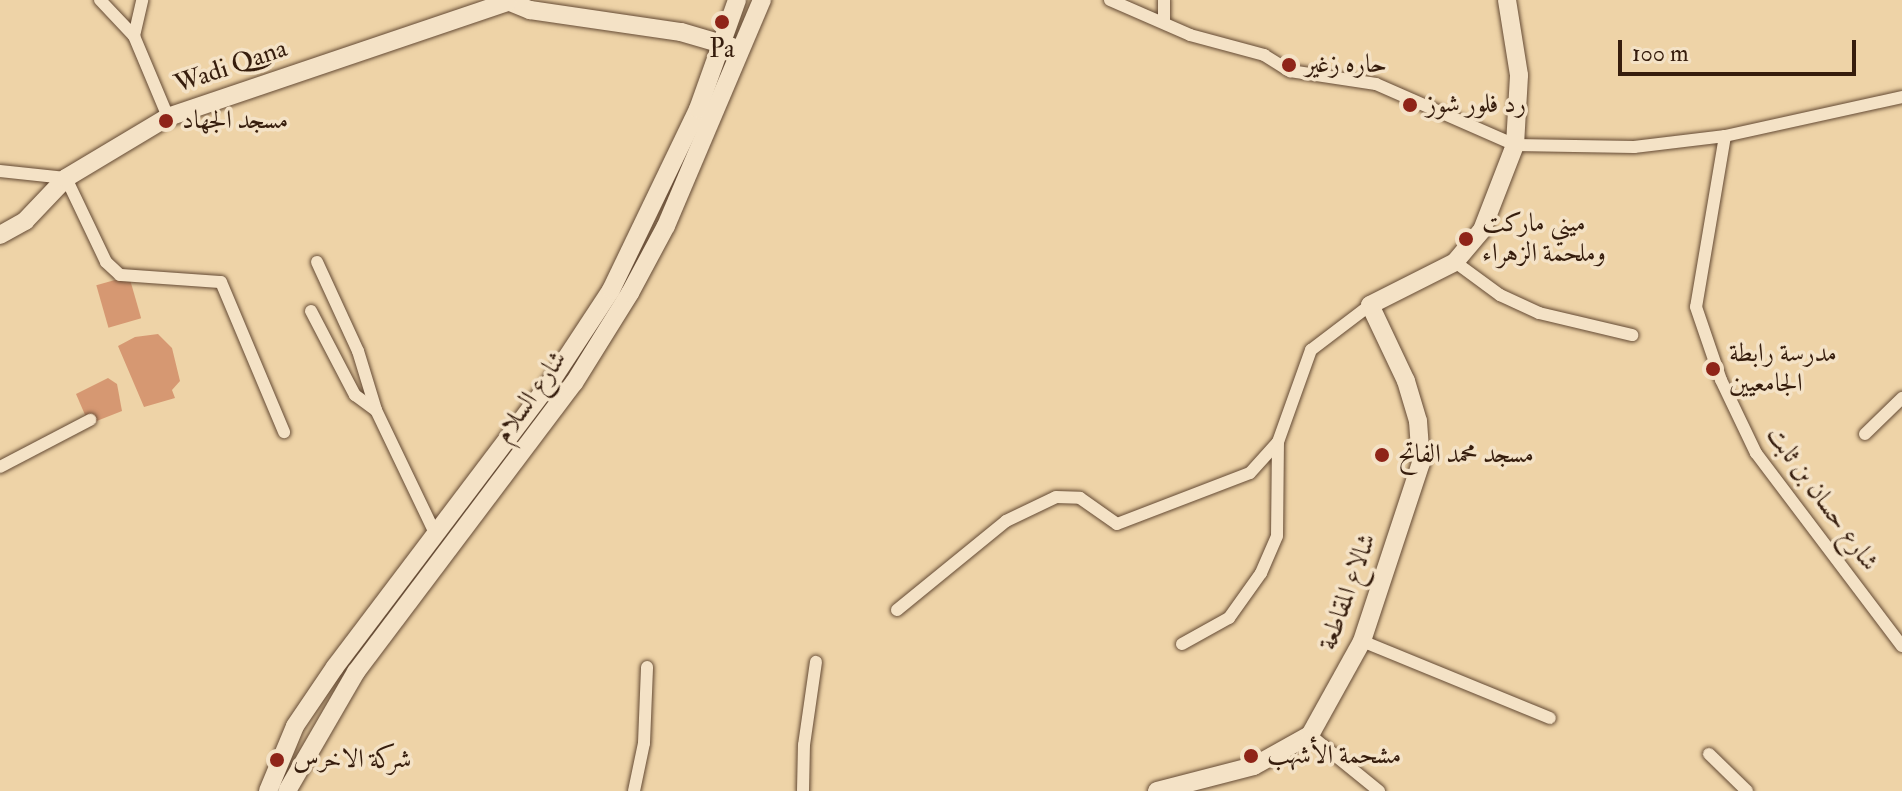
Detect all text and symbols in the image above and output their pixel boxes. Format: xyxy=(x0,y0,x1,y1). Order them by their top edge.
marker: Pa xyxy=(713,13,731,31)
scale bar xyxy=(1622,24,1860,74)
street label: Wadi Qana xyxy=(171,33,291,101)
place label: Pa xyxy=(709,34,735,66)
text: 100 m xyxy=(1632,38,1689,69)
place label: حاره زغير xyxy=(1305,49,1387,81)
marker: حاره زغير xyxy=(1280,56,1298,74)
place label: رد فلور شوز xyxy=(1426,89,1526,121)
marker: رد فلور شوز xyxy=(1401,96,1419,114)
place label: مسجد الجهاد xyxy=(182,105,288,137)
marker: مسجد الجهاد xyxy=(157,112,175,130)
place label: ميني ماركت وملحمة الزهراء xyxy=(1482,208,1606,270)
marker: ميني ماركت وملحمة الزهراء xyxy=(1457,230,1475,248)
place label: مدرسة رابطة الجامعيين xyxy=(1729,338,1837,400)
street label: شارع السلام xyxy=(488,345,574,449)
marker: مدرسة رابطة الجامعيين xyxy=(1704,360,1722,378)
street label: شارع حسان بن ثابت xyxy=(1759,421,1885,577)
place label: مسجد محمد الفاتح xyxy=(1398,439,1534,471)
marker: مسجد محمد الفاتح xyxy=(1373,446,1391,464)
street label: شالاع المقاطعة xyxy=(1313,529,1383,655)
place label: مشحمة الأشهب xyxy=(1267,740,1401,772)
place label: شركة الاخرس xyxy=(293,744,411,776)
marker: مشحمة الأشهب xyxy=(1242,747,1260,765)
marker: شركة الاخرس xyxy=(268,751,286,769)

